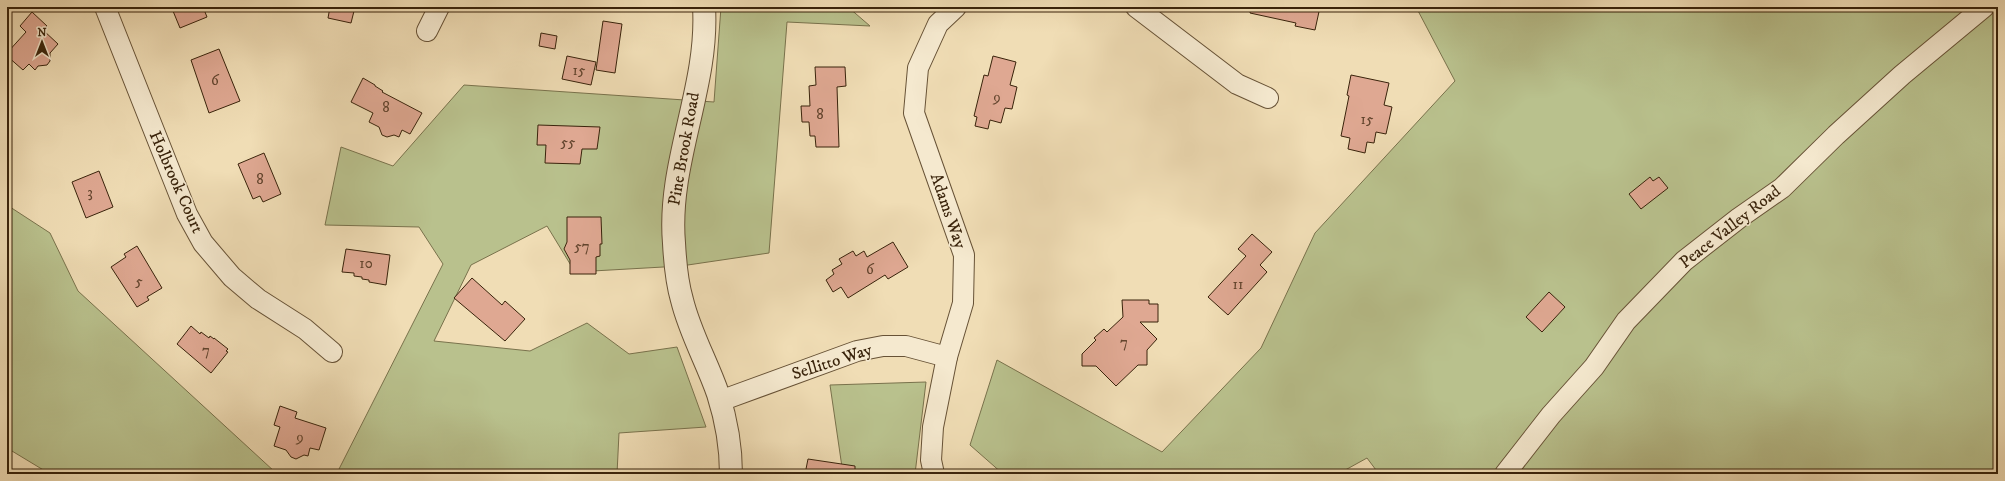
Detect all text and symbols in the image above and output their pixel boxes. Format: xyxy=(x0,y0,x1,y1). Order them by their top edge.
north arrow xyxy=(22,22,62,62)
text: N xyxy=(37,26,47,40)
house number: 15 xyxy=(573,61,586,80)
house number: 6 xyxy=(211,71,220,90)
house number: 9 xyxy=(992,88,1001,107)
street label: Pine Brook Road xyxy=(663,90,705,207)
house number: 8 xyxy=(382,98,390,117)
house number: 8 xyxy=(816,105,824,124)
house number: 15 xyxy=(1361,110,1374,129)
street label: Holbrook Court xyxy=(144,127,209,237)
house number: 55 xyxy=(561,133,576,152)
house number: 8 xyxy=(256,170,264,189)
street label: Adams Way xyxy=(925,170,971,253)
street label: Peace Valley Road xyxy=(1675,180,1786,274)
house number: 3 xyxy=(87,183,93,202)
house number: 57 xyxy=(574,237,590,256)
house number: 10 xyxy=(359,254,373,273)
house number: 6 xyxy=(866,260,875,279)
house number: 5 xyxy=(135,272,143,291)
house number: 11 xyxy=(1232,275,1244,294)
house number: 7 xyxy=(1120,333,1128,352)
street label: Sellitto Way xyxy=(789,338,876,385)
house number: 7 xyxy=(202,341,210,360)
house number: 9 xyxy=(295,428,304,447)

